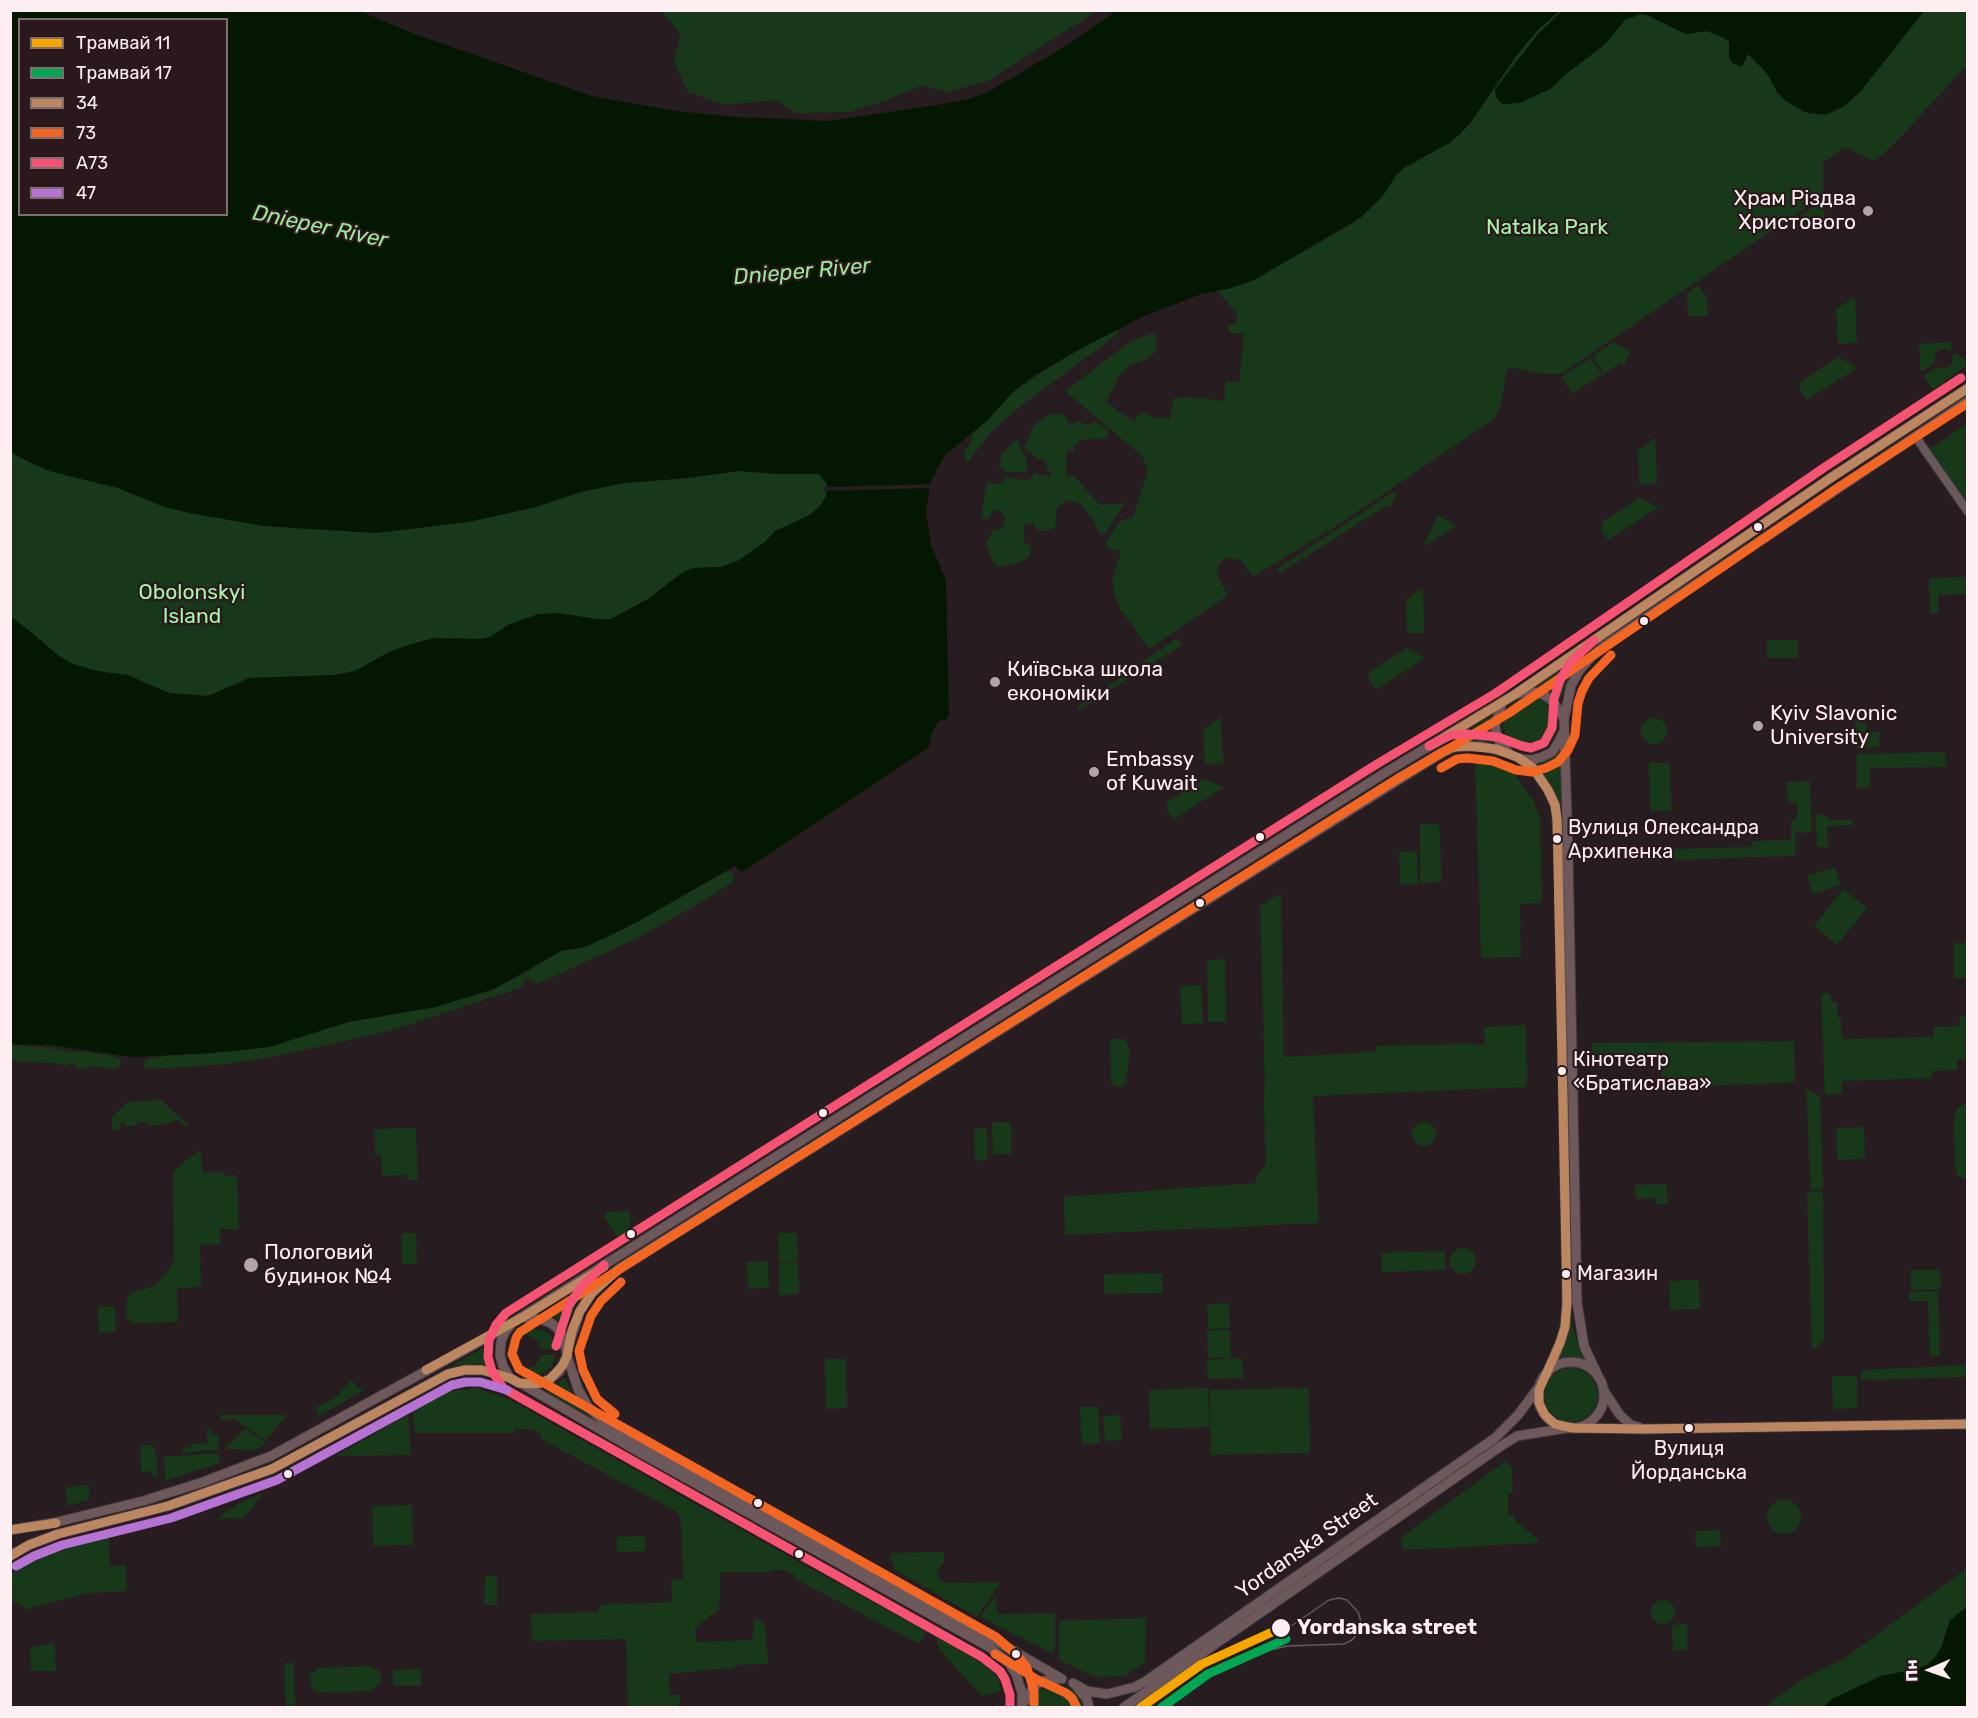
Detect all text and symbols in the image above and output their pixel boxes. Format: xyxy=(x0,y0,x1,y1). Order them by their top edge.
legend xyxy=(18,18,228,216)
text: Трамвай 11 xyxy=(76,32,170,54)
text: Трамвай 17 xyxy=(76,62,172,84)
text: 34 xyxy=(76,92,98,114)
text: 73 xyxy=(76,122,96,144)
text: А73 xyxy=(76,152,108,174)
text: 47 xyxy=(76,182,96,204)
place label: Храм Різдва Христового xyxy=(1734,186,1856,236)
water label: Dnieper River xyxy=(250,200,390,254)
marker: Храм Різдва Христового xyxy=(1861,204,1875,218)
park label: Natalka Park xyxy=(1486,215,1608,241)
water label: Dnieper River xyxy=(732,253,872,291)
unlabelled marker xyxy=(1752,521,1764,533)
park label: Obolonskyi Island xyxy=(139,580,245,630)
unlabelled marker xyxy=(1638,615,1650,627)
place label: Київська школа економіки xyxy=(1007,657,1163,707)
marker: Київська школа економіки xyxy=(988,675,1002,689)
place label: Kyiv Slavonic University xyxy=(1770,701,1897,751)
marker: Kyiv Slavonic University xyxy=(1751,719,1765,733)
place label: Embassy of Kuwait xyxy=(1106,747,1197,797)
marker: Embassy of Kuwait xyxy=(1087,765,1101,779)
place label: Вулиця Олександра Архипенка xyxy=(1568,816,1759,863)
unlabelled marker xyxy=(1254,831,1266,843)
marker: Вулиця Олександра Архипенка xyxy=(1551,833,1563,845)
unlabelled marker xyxy=(1194,897,1206,909)
place label: Кінотеатр «Братислава» xyxy=(1573,1048,1711,1095)
marker: Кінотеатр «Братислава» xyxy=(1556,1065,1568,1077)
unlabelled marker xyxy=(817,1107,829,1119)
unlabelled marker xyxy=(625,1228,637,1240)
place label: Пологовий будинок №4 xyxy=(264,1240,392,1290)
marker: Пологовий будинок №4 xyxy=(242,1256,260,1274)
place label: Магазин xyxy=(1577,1262,1658,1286)
marker: Магазин xyxy=(1560,1268,1572,1280)
marker: Вулиця Йорданська xyxy=(1683,1422,1695,1434)
place label: Вулиця Йорданська xyxy=(1631,1437,1747,1484)
unlabelled marker xyxy=(282,1468,294,1480)
street label: Yordanska Street xyxy=(1231,1488,1383,1604)
unlabelled marker xyxy=(752,1497,764,1509)
unlabelled marker xyxy=(793,1548,805,1560)
place label: Yordanska street xyxy=(1297,1615,1477,1641)
marker: Yordanska street xyxy=(1270,1617,1292,1639)
north arrow xyxy=(1900,1640,1960,1700)
unlabelled marker xyxy=(1010,1648,1022,1660)
text: Пн xyxy=(1902,1659,1921,1682)

